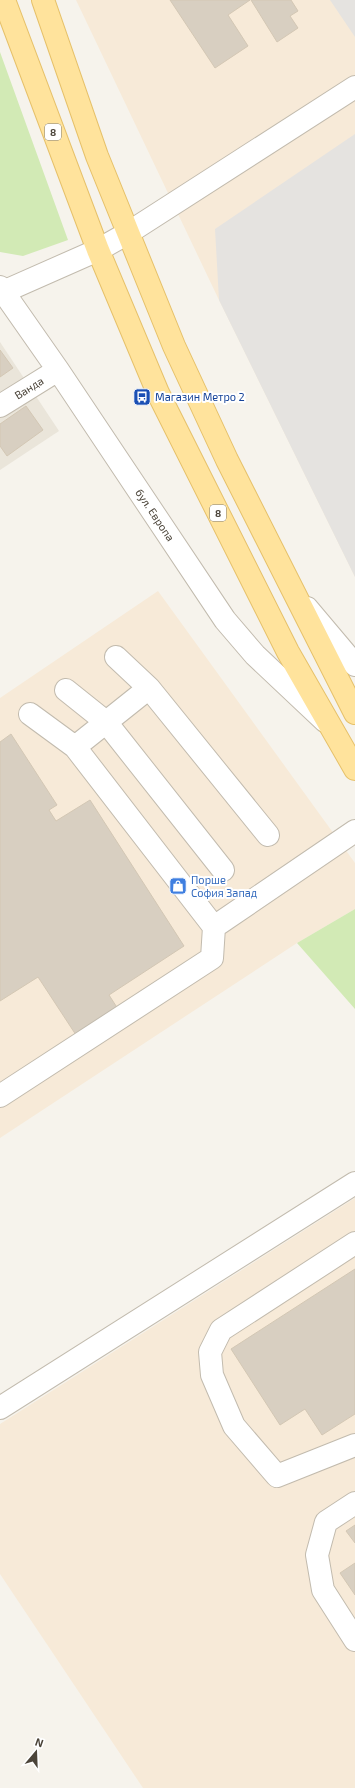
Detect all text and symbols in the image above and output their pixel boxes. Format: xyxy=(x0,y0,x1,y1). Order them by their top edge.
road number: 8 xyxy=(45,124,61,140)
street label: Ванда xyxy=(12,374,46,402)
bus stop icon: Магазин Метро 2 xyxy=(132,387,152,407)
place label: Магазин Метро 2 xyxy=(155,390,245,403)
street label: бул. Европа xyxy=(132,486,178,544)
road number: 8 xyxy=(210,505,226,521)
place label: Порше София Запад xyxy=(191,873,258,899)
shop icon: Порше София Запад xyxy=(168,876,188,896)
north arrow xyxy=(16,1732,56,1772)
text: N xyxy=(34,1735,45,1750)

